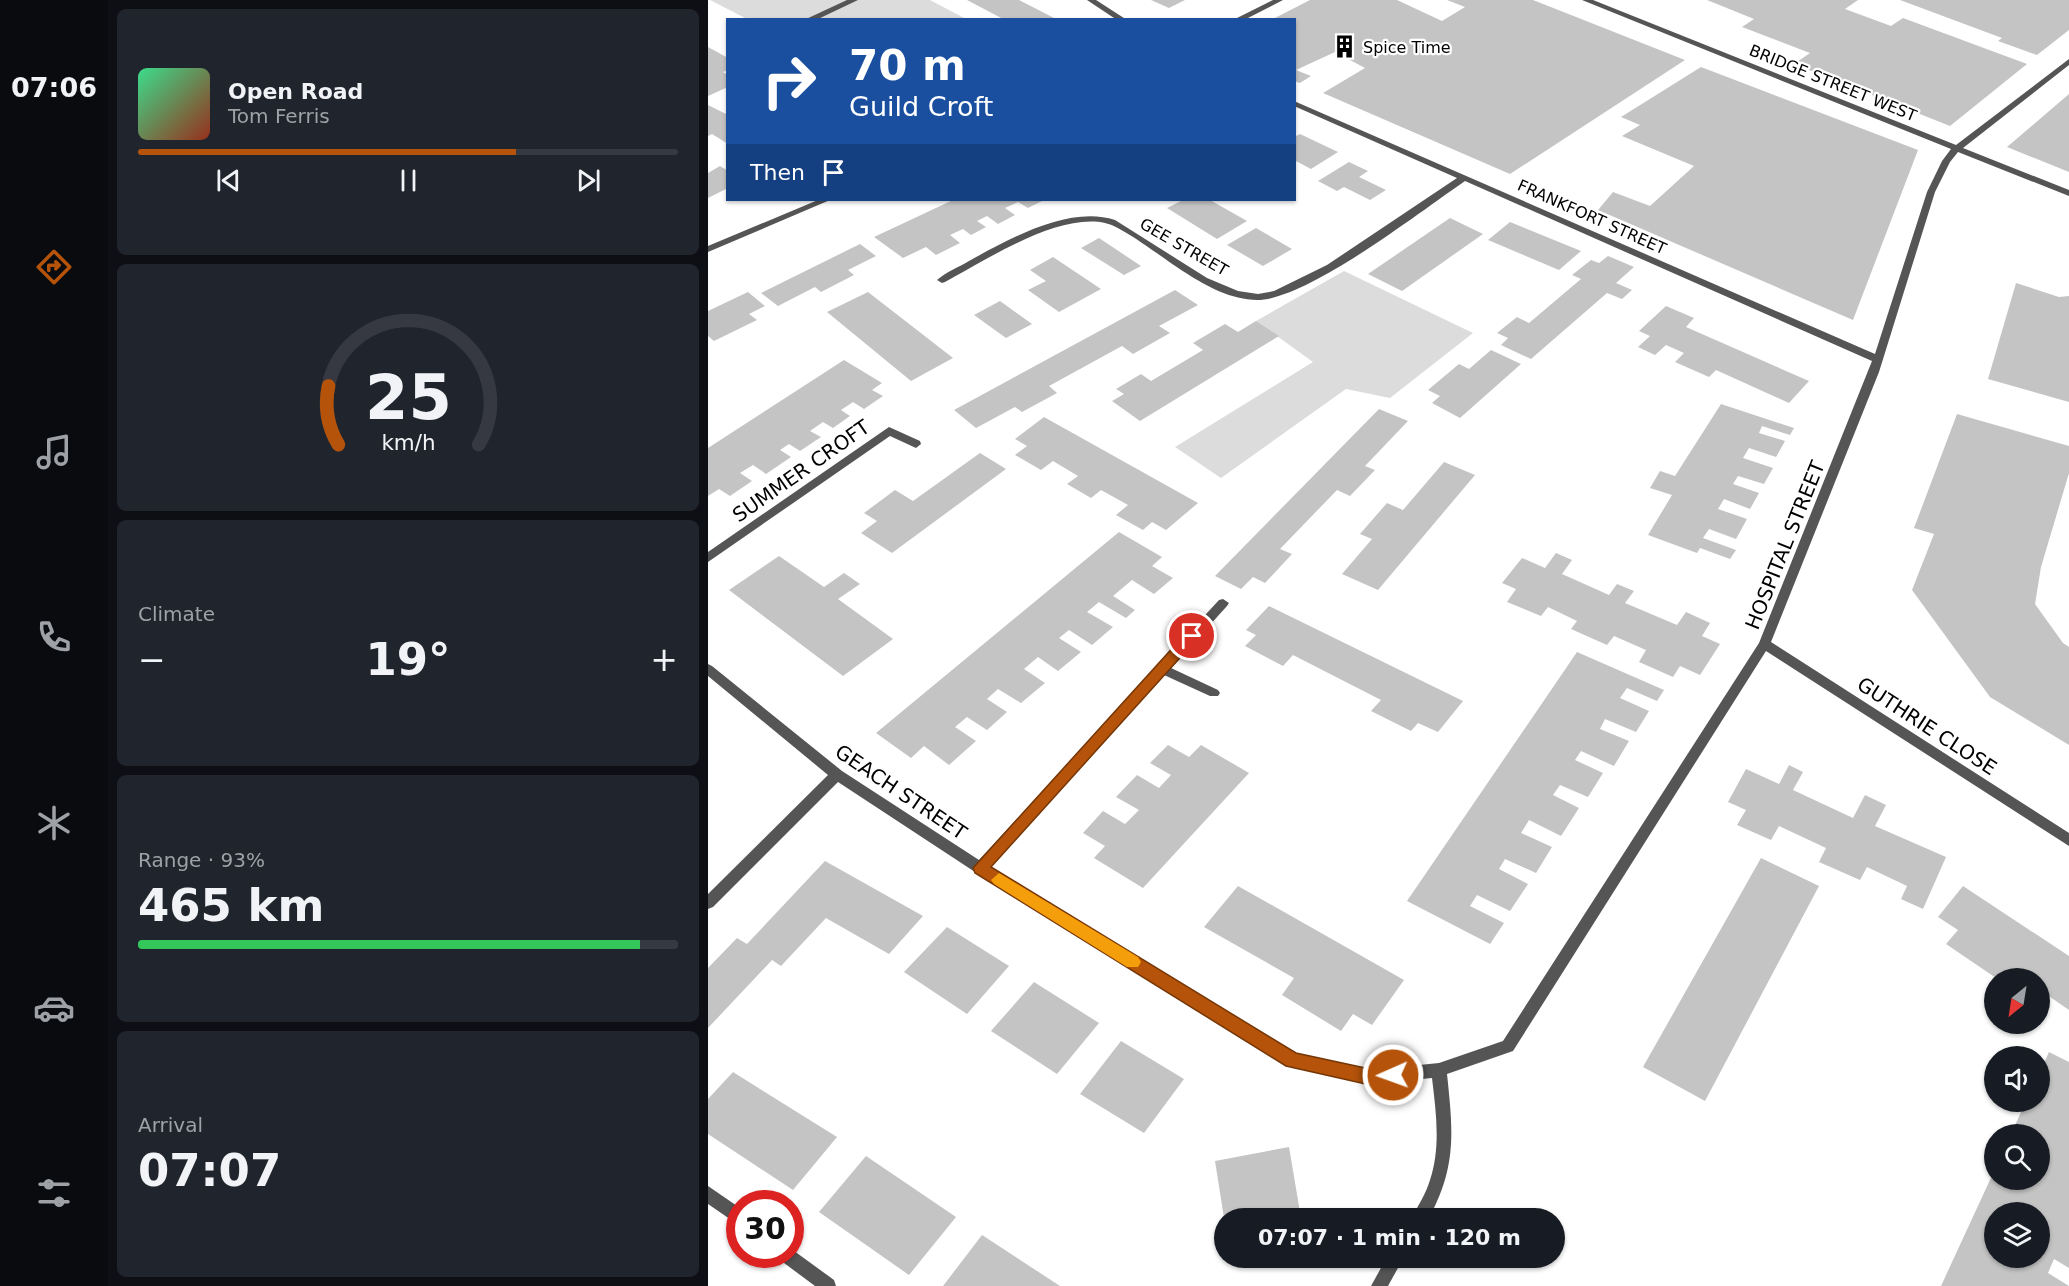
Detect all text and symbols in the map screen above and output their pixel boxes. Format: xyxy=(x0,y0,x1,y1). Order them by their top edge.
building icon: Spice Time xyxy=(1332,34,1358,60)
place label: Spice Time xyxy=(1363,38,1451,57)
text: 70 m xyxy=(849,41,966,90)
street label: BRIDGE STREET WEST xyxy=(1747,41,1920,125)
icon: right xyxy=(750,42,828,120)
text: 07:06 xyxy=(11,72,97,103)
text: Open Road xyxy=(228,79,363,104)
text: Guild Croft xyxy=(849,91,993,122)
text: Tom Ferris xyxy=(228,104,330,128)
icon: arrive xyxy=(817,156,850,189)
text: Then xyxy=(750,160,805,185)
icon: previous xyxy=(212,164,245,197)
icon: pause xyxy=(392,164,425,197)
icon: next xyxy=(572,164,605,197)
street label: FRANKFORT STREET xyxy=(1515,176,1669,258)
street label: GEE STREET xyxy=(1136,214,1232,280)
icon: directions xyxy=(33,246,75,288)
text: 25 xyxy=(365,361,451,434)
street label: SUMMER CROFT xyxy=(728,414,875,527)
text: km/h xyxy=(381,430,435,455)
icon: music xyxy=(33,431,75,473)
street label: HOSPITAL STREET xyxy=(1740,457,1830,633)
text: Climate xyxy=(138,602,215,626)
pin xyxy=(1166,610,1217,661)
icon: phone xyxy=(33,616,75,658)
icon: arrive xyxy=(1175,619,1208,652)
text: 19° xyxy=(365,633,451,686)
text: − xyxy=(138,640,166,679)
text: + xyxy=(650,640,678,679)
street label: GUTHRIE CLOSE xyxy=(1853,672,2001,780)
street label: GEACH STREET xyxy=(831,739,972,845)
icon: climate xyxy=(33,802,75,844)
text: Range · 93% xyxy=(138,848,265,872)
text: 465 km xyxy=(138,879,324,932)
north arrow xyxy=(1984,968,2050,1034)
map controls xyxy=(1984,968,2050,1268)
icon: car xyxy=(33,987,75,1029)
position arrow xyxy=(1361,1043,1425,1107)
button: sound xyxy=(1984,1046,2050,1112)
text: Arrival xyxy=(138,1113,203,1137)
button: search xyxy=(1984,1124,2050,1190)
text: 07:07 xyxy=(138,1144,281,1197)
icon: filters xyxy=(33,1172,75,1214)
speed limit sign: 30 xyxy=(726,1190,804,1268)
button: layers xyxy=(1984,1202,2050,1268)
text: 07:07 · 1 min · 120 m xyxy=(1258,1225,1521,1250)

